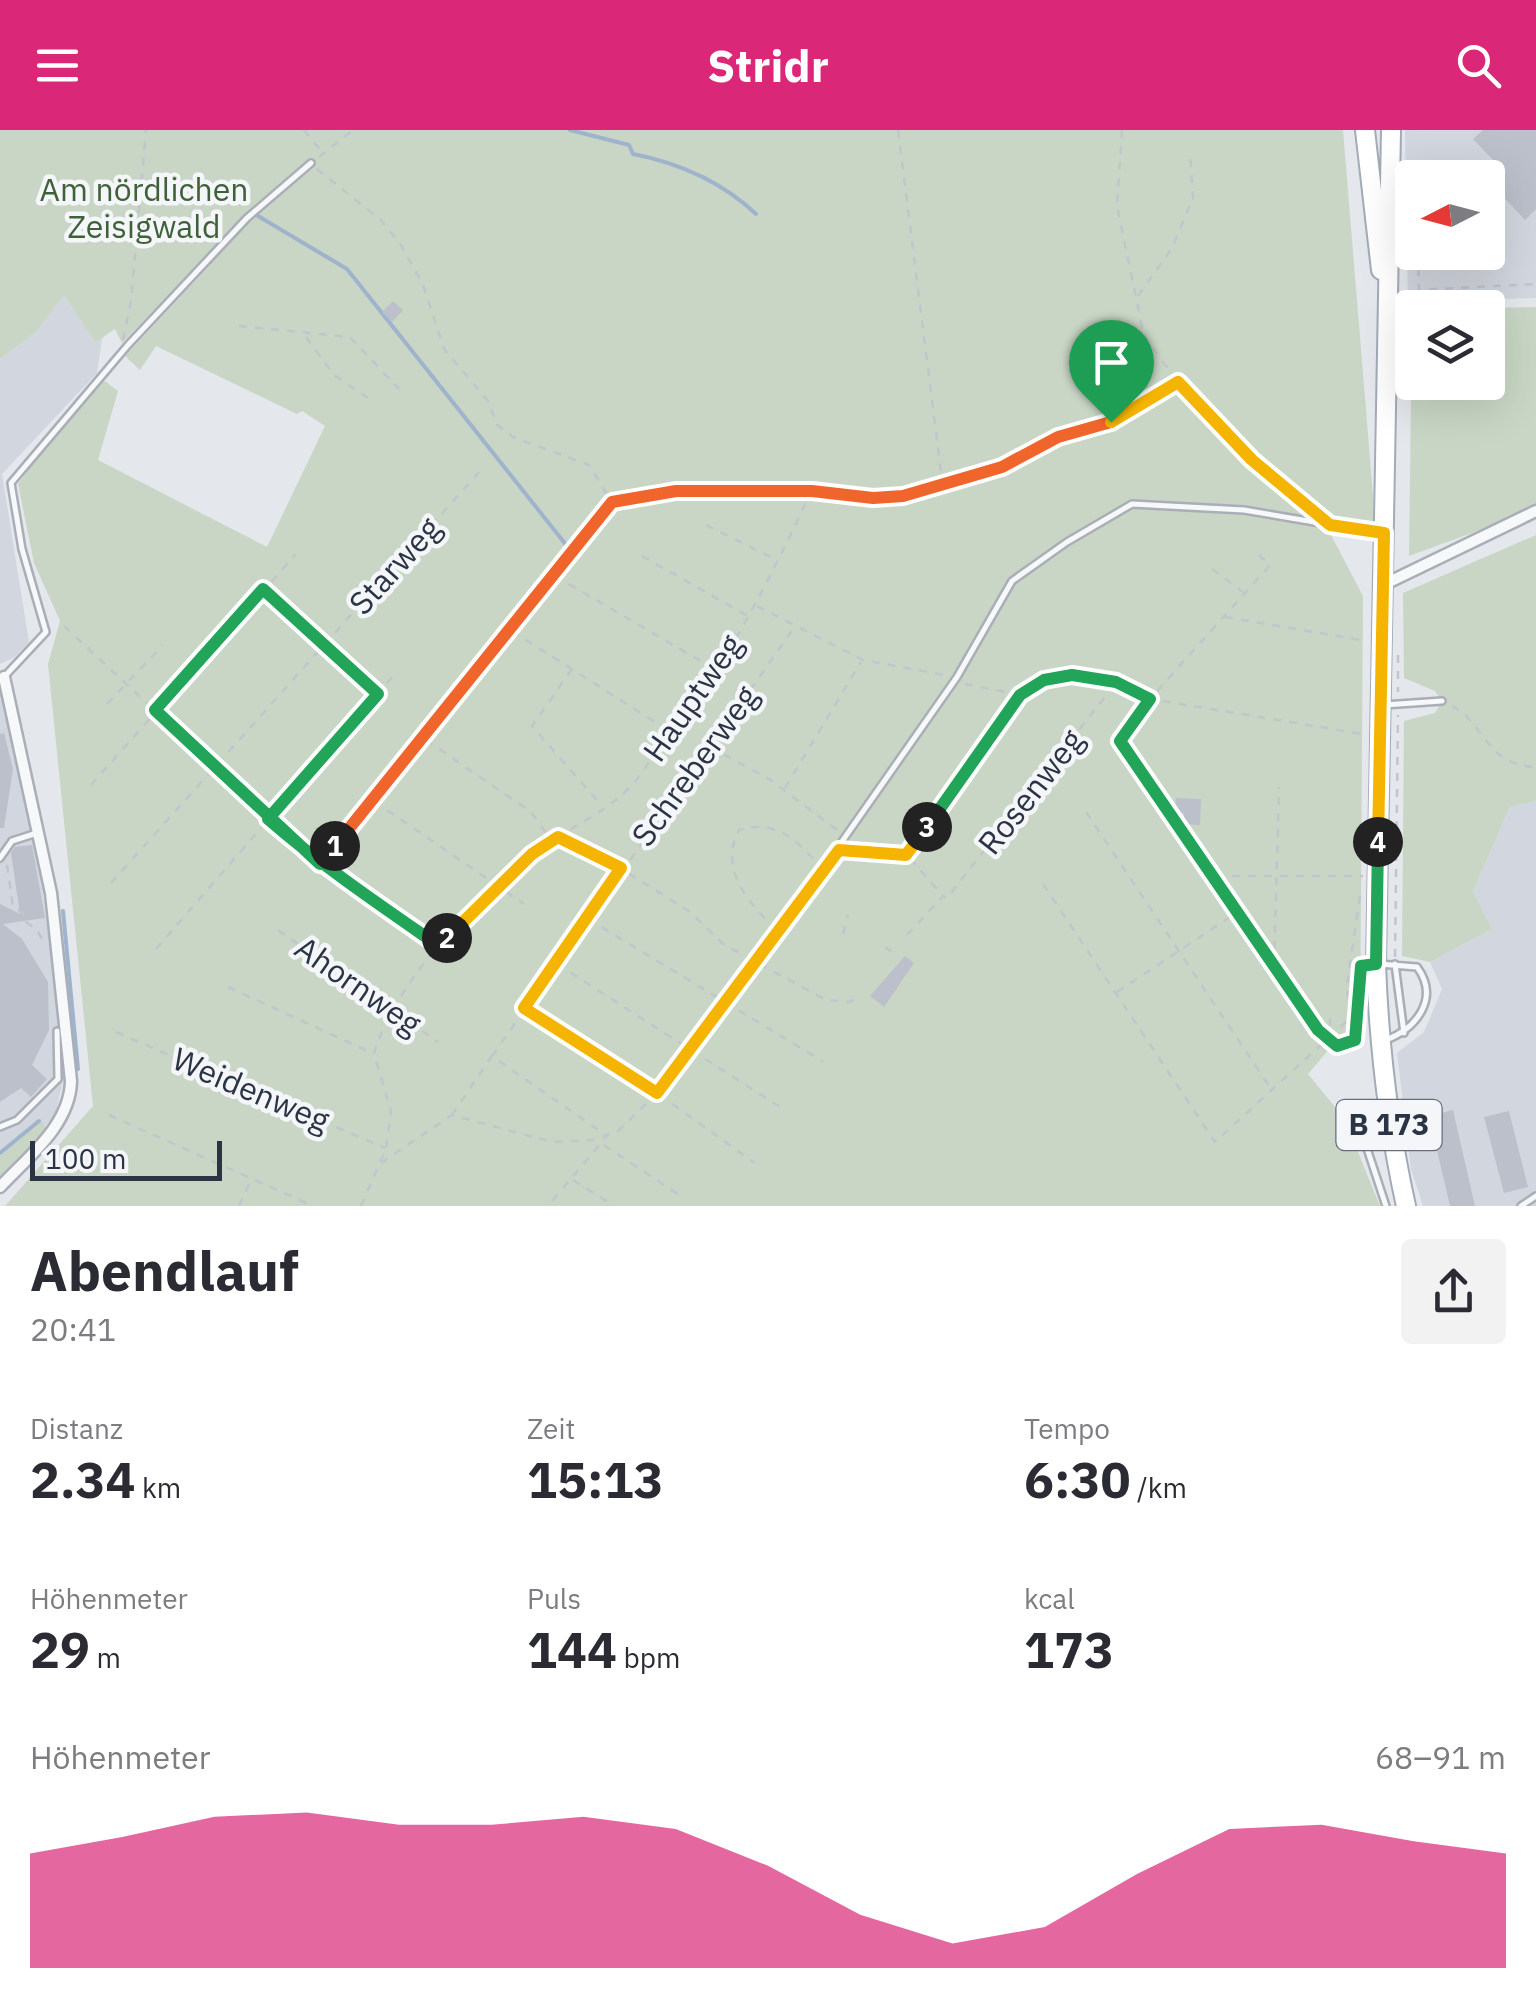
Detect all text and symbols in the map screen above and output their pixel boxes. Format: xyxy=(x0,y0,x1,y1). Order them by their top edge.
text: Stridr xyxy=(707,36,829,94)
icon: menu xyxy=(30,38,85,93)
icon: search xyxy=(1451,38,1506,93)
north arrow xyxy=(1395,160,1505,270)
map controls xyxy=(1395,160,1505,400)
park label: Am nördlichen Zeisigwald xyxy=(40,168,248,247)
button: layers xyxy=(1395,290,1505,400)
pin xyxy=(1069,320,1154,423)
icon: arrive xyxy=(1084,335,1139,390)
street label: Starweg xyxy=(339,507,449,623)
street label: Hauptweg xyxy=(633,625,751,769)
street label: Schreberweg xyxy=(622,677,767,854)
street label: Rosenweg xyxy=(968,720,1092,863)
pin: 3 xyxy=(902,802,952,852)
text: 3 xyxy=(919,808,935,845)
pin: 4 xyxy=(1353,817,1403,867)
pin: 1 xyxy=(310,821,360,871)
text: 4 xyxy=(1370,823,1386,860)
text: 1 xyxy=(327,827,343,864)
pin: 2 xyxy=(422,913,472,963)
text: 2 xyxy=(439,919,455,956)
street label: Ahornweg xyxy=(287,926,430,1044)
street label: Weidenweg xyxy=(166,1037,336,1141)
road number: B 173 xyxy=(1336,1100,1442,1150)
scale bar xyxy=(30,1136,222,1180)
text: 100 m xyxy=(45,1140,126,1177)
text: Abendlauf xyxy=(30,1235,299,1306)
button: share xyxy=(1401,1239,1506,1344)
text: 20:41 xyxy=(30,1308,116,1350)
text: Distanz xyxy=(30,1410,123,1447)
text: Zeit xyxy=(527,1410,575,1447)
text: Tempo xyxy=(1024,1410,1110,1447)
text: 2.34 xyxy=(30,1447,136,1512)
text: 15:13 xyxy=(527,1447,664,1512)
text: 6:30 xyxy=(1024,1447,1131,1512)
text: km xyxy=(136,1469,181,1506)
text: /km xyxy=(1131,1469,1187,1506)
text: Höhenmeter xyxy=(30,1580,188,1617)
text: Puls xyxy=(527,1580,581,1617)
text: kcal xyxy=(1024,1580,1075,1617)
text: 29 xyxy=(30,1617,90,1682)
text: 144 xyxy=(527,1617,617,1682)
text: 173 xyxy=(1024,1617,1114,1682)
text: m xyxy=(90,1639,121,1676)
text: bpm xyxy=(617,1639,681,1676)
text: Höhenmeter xyxy=(30,1736,210,1778)
text: 68–91 m xyxy=(1375,1736,1506,1778)

